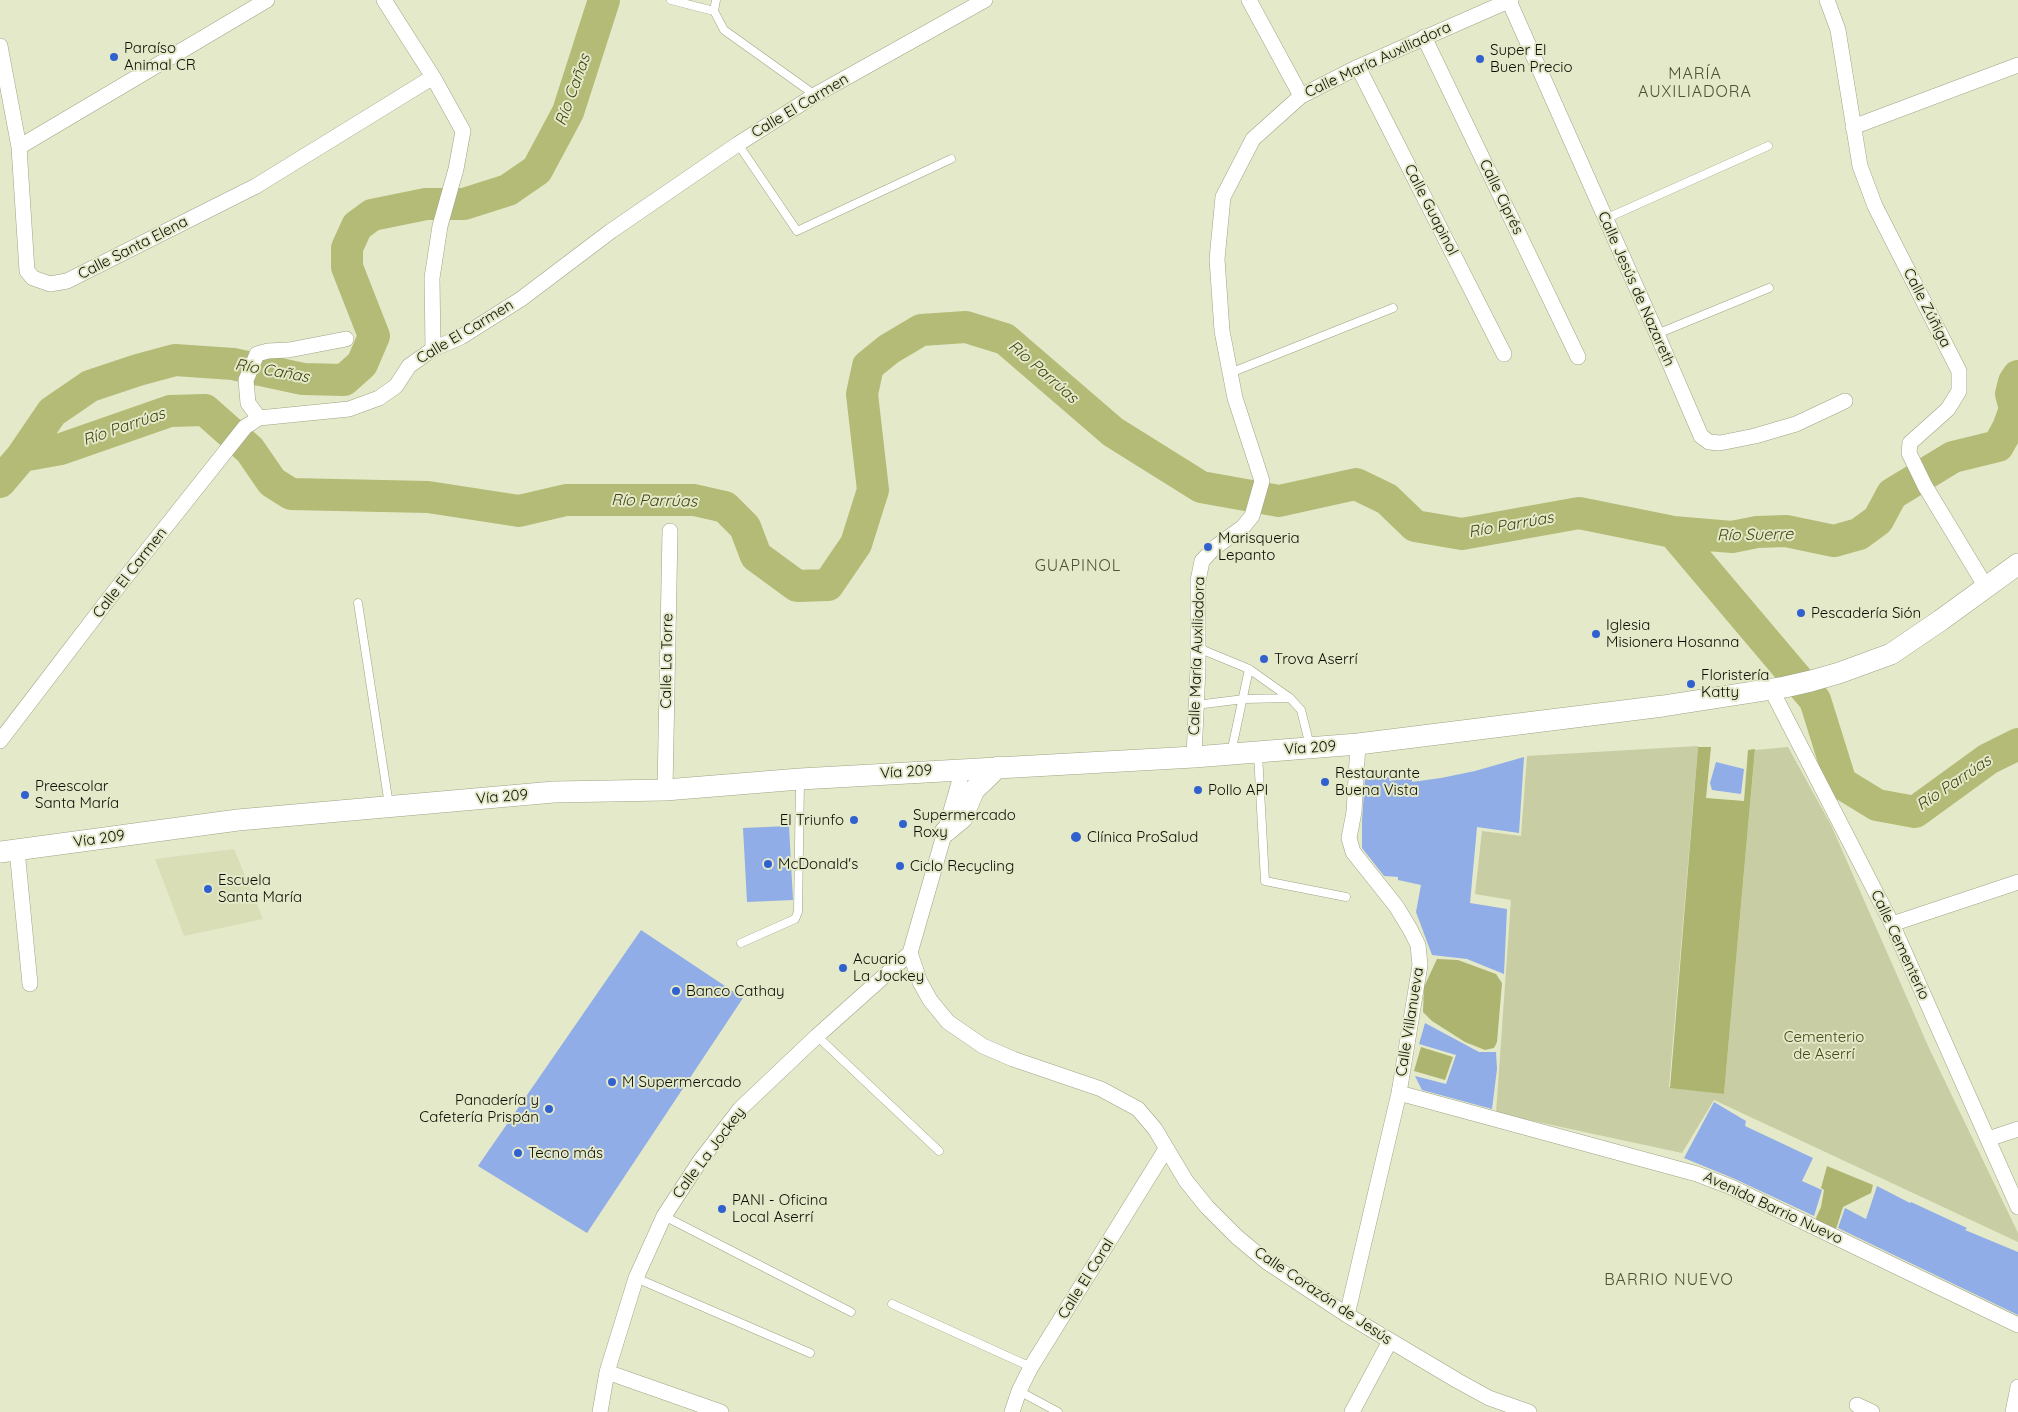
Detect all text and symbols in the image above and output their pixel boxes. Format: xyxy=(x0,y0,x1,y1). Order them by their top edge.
street label: Calle María Auxiliadora xyxy=(1302,18,1454,102)
place label: Paraíso Animal CR xyxy=(124,39,196,74)
place label: Super El Buen Precio xyxy=(1490,41,1572,76)
marker: Paraíso Animal CR xyxy=(108,51,120,63)
water label: Río Cañas xyxy=(551,52,595,128)
marker: Super El Buen Precio xyxy=(1474,53,1486,65)
district label: MARÍA AUXILIADORA xyxy=(1637,64,1753,102)
street label: Calle El Carmen xyxy=(748,70,852,142)
street label: Calle Ciprés xyxy=(1475,157,1527,237)
street label: Calle Guapinol xyxy=(1400,161,1462,259)
street label: Calle Jesús de Nazareth xyxy=(1594,209,1678,369)
street label: Calle Santa Elena xyxy=(75,213,191,283)
street label: Calle Zúñiga xyxy=(1899,265,1955,351)
street label: Calle El Carmen xyxy=(413,296,517,368)
water label: Río Parrúas xyxy=(1004,337,1082,407)
water label: Río Cañas xyxy=(234,355,310,387)
water label: Río Parrúas xyxy=(80,404,168,450)
water label: Río Parrúas xyxy=(611,491,697,511)
water label: Río Parrúas xyxy=(1467,508,1555,542)
street label: Calle El Carmen xyxy=(89,524,171,622)
water label: Río Suerre xyxy=(1717,525,1793,545)
place label: Marisqueria Lepanto xyxy=(1218,529,1300,564)
marker: Marisqueria Lepanto xyxy=(1202,541,1214,553)
district label: GUAPINOL xyxy=(1034,556,1122,576)
street label: Calle María Auxiliadora xyxy=(1185,576,1209,736)
place label: Pescadería Sión xyxy=(1811,604,1921,622)
marker: Pescadería Sión xyxy=(1795,607,1807,619)
street label: Calle La Torre xyxy=(657,613,677,709)
place label: Iglesia Misionera Hosanna xyxy=(1606,616,1739,651)
marker: Iglesia Misionera Hosanna xyxy=(1590,628,1602,640)
place label: Trova Aserrí xyxy=(1274,650,1358,668)
marker: Trova Aserrí xyxy=(1258,653,1270,665)
place label: Floristería Katty xyxy=(1701,666,1769,701)
marker: Floristería Katty xyxy=(1685,678,1697,690)
street label: Vía 209 xyxy=(1283,737,1337,759)
water label: Río Parrúas xyxy=(1913,751,1995,815)
street label: Vía 209 xyxy=(879,761,933,783)
place label: Restaurante Buena Vista xyxy=(1335,764,1420,799)
marker: Restaurante Buena Vista xyxy=(1319,776,1331,788)
place label: Preescolar Santa María xyxy=(35,777,119,812)
place label: Pollo API xyxy=(1208,781,1268,799)
marker: Pollo API xyxy=(1192,784,1204,796)
street label: Vía 209 xyxy=(475,786,529,808)
marker: Preescolar Santa María xyxy=(19,789,31,801)
place label: Supermercado Roxy xyxy=(913,806,1016,841)
place label: El Triunfo xyxy=(780,811,844,829)
marker: El Triunfo xyxy=(848,814,860,826)
marker: Supermercado Roxy xyxy=(897,818,909,830)
street label: Vía 209 xyxy=(72,826,126,852)
place label: Clínica ProSalud xyxy=(1087,828,1198,846)
marker: Clínica ProSalud xyxy=(1069,830,1083,844)
place label: McDonald's xyxy=(778,855,858,873)
place label: Ciclo Recycling xyxy=(910,857,1014,875)
marker: McDonald's xyxy=(762,858,774,870)
marker: Ciclo Recycling xyxy=(894,860,906,872)
place label: Escuela Santa María xyxy=(218,871,302,906)
marker: Escuela Santa María xyxy=(202,883,214,895)
street label: Calle Cementerio xyxy=(1867,887,1933,1003)
place label: Acuario La Jockey xyxy=(853,950,924,985)
marker: Acuario La Jockey xyxy=(837,962,849,974)
street label: Calle Villanueva xyxy=(1393,966,1427,1078)
place label: Banco Cathay xyxy=(686,982,785,1000)
marker: Banco Cathay xyxy=(670,985,682,997)
park label: Cementerio de Aserrí xyxy=(1784,1028,1864,1063)
place label: M Supermercado xyxy=(622,1073,741,1091)
marker: M Supermercado xyxy=(606,1076,618,1088)
place label: Panadería y Cafetería Prispán xyxy=(419,1091,539,1126)
marker: Panadería y Cafetería Prispán xyxy=(543,1103,555,1115)
street label: Calle La Jockey xyxy=(669,1104,749,1202)
place label: Tecno más xyxy=(528,1144,603,1162)
marker: Tecno más xyxy=(512,1147,524,1159)
street label: Avenida Barrio Nuevo xyxy=(1701,1168,1845,1248)
place label: PANI - Oficina Local Aserrí xyxy=(732,1191,828,1226)
marker: PANI - Oficina Local Aserrí xyxy=(716,1203,728,1215)
street label: Calle El Coral xyxy=(1054,1236,1118,1322)
street label: Calle Corazón de Jesús xyxy=(1251,1243,1395,1349)
district label: BARRIO NUEVO xyxy=(1603,1270,1735,1290)

